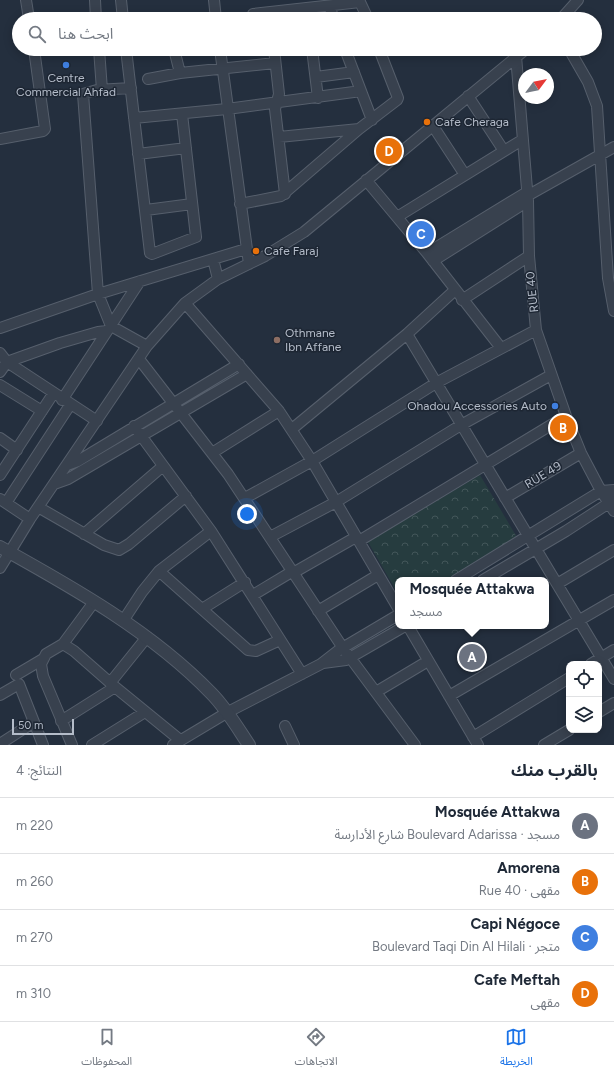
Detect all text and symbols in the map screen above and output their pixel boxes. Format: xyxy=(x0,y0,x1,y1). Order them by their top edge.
search box xyxy=(12,12,602,56)
icon: search xyxy=(26,23,48,45)
text: ابحث هنا xyxy=(58,25,113,43)
marker: Centre Commercial Ahfad xyxy=(61,60,71,70)
north arrow xyxy=(518,68,554,104)
place label: Centre Commercial Ahfad xyxy=(16,71,116,99)
place label: Cafe Cheraga xyxy=(435,115,509,129)
marker: Cafe Cheraga xyxy=(422,117,432,127)
pin: D xyxy=(376,136,402,166)
pin: C xyxy=(408,219,434,249)
place label: Cafe Faraj xyxy=(264,244,319,258)
marker: Cafe Faraj xyxy=(251,246,261,256)
street label: RUE 40 xyxy=(523,270,541,313)
place label: Othmane Ibn Affane xyxy=(285,326,342,354)
marker: Othmane Ibn Affane xyxy=(272,335,282,345)
place label: Ohadou Accessories Auto xyxy=(407,399,547,413)
marker: Ohadou Accessories Auto xyxy=(550,401,560,411)
pin: B xyxy=(550,413,576,443)
street label: RUE 49 xyxy=(522,459,564,491)
your location xyxy=(237,504,257,524)
popup xyxy=(395,577,549,629)
text: Mosquée Attakwa xyxy=(409,580,535,598)
text: مسجد xyxy=(409,604,442,619)
pin: A xyxy=(459,642,485,672)
map controls xyxy=(566,661,602,733)
button: locate xyxy=(566,661,602,697)
button: layers xyxy=(566,697,602,733)
scale bar xyxy=(12,717,74,736)
text: 50 m xyxy=(18,719,43,732)
text: بالقرب منك xyxy=(511,760,598,780)
text: النتائج: 4 xyxy=(16,763,62,778)
text: Mosquée Attakwa xyxy=(435,803,560,821)
text: 220 m xyxy=(16,818,53,833)
text: A xyxy=(580,818,590,833)
text: مسجد · Boulevard Adarissa شارع الأدارسة xyxy=(334,827,560,842)
text: Amorena xyxy=(497,859,560,877)
text: 260 m xyxy=(16,874,53,889)
text: B xyxy=(581,874,589,889)
text: مقهى · Rue 40 xyxy=(479,883,560,898)
text: Capi Négoce xyxy=(470,915,560,933)
text: 270 m xyxy=(16,930,53,945)
text: C xyxy=(580,930,590,945)
text: متجر · Boulevard Taqi Din Al Hilali xyxy=(372,939,560,954)
text: Cafe Meftah xyxy=(474,971,560,989)
text: 310 m xyxy=(16,986,51,1001)
text: D xyxy=(580,986,590,1001)
text: مقهى xyxy=(531,995,560,1010)
tab: المحفوظات xyxy=(81,1026,132,1073)
tab: الاتجاهات xyxy=(295,1026,338,1073)
tab: الخريطة xyxy=(500,1026,533,1073)

